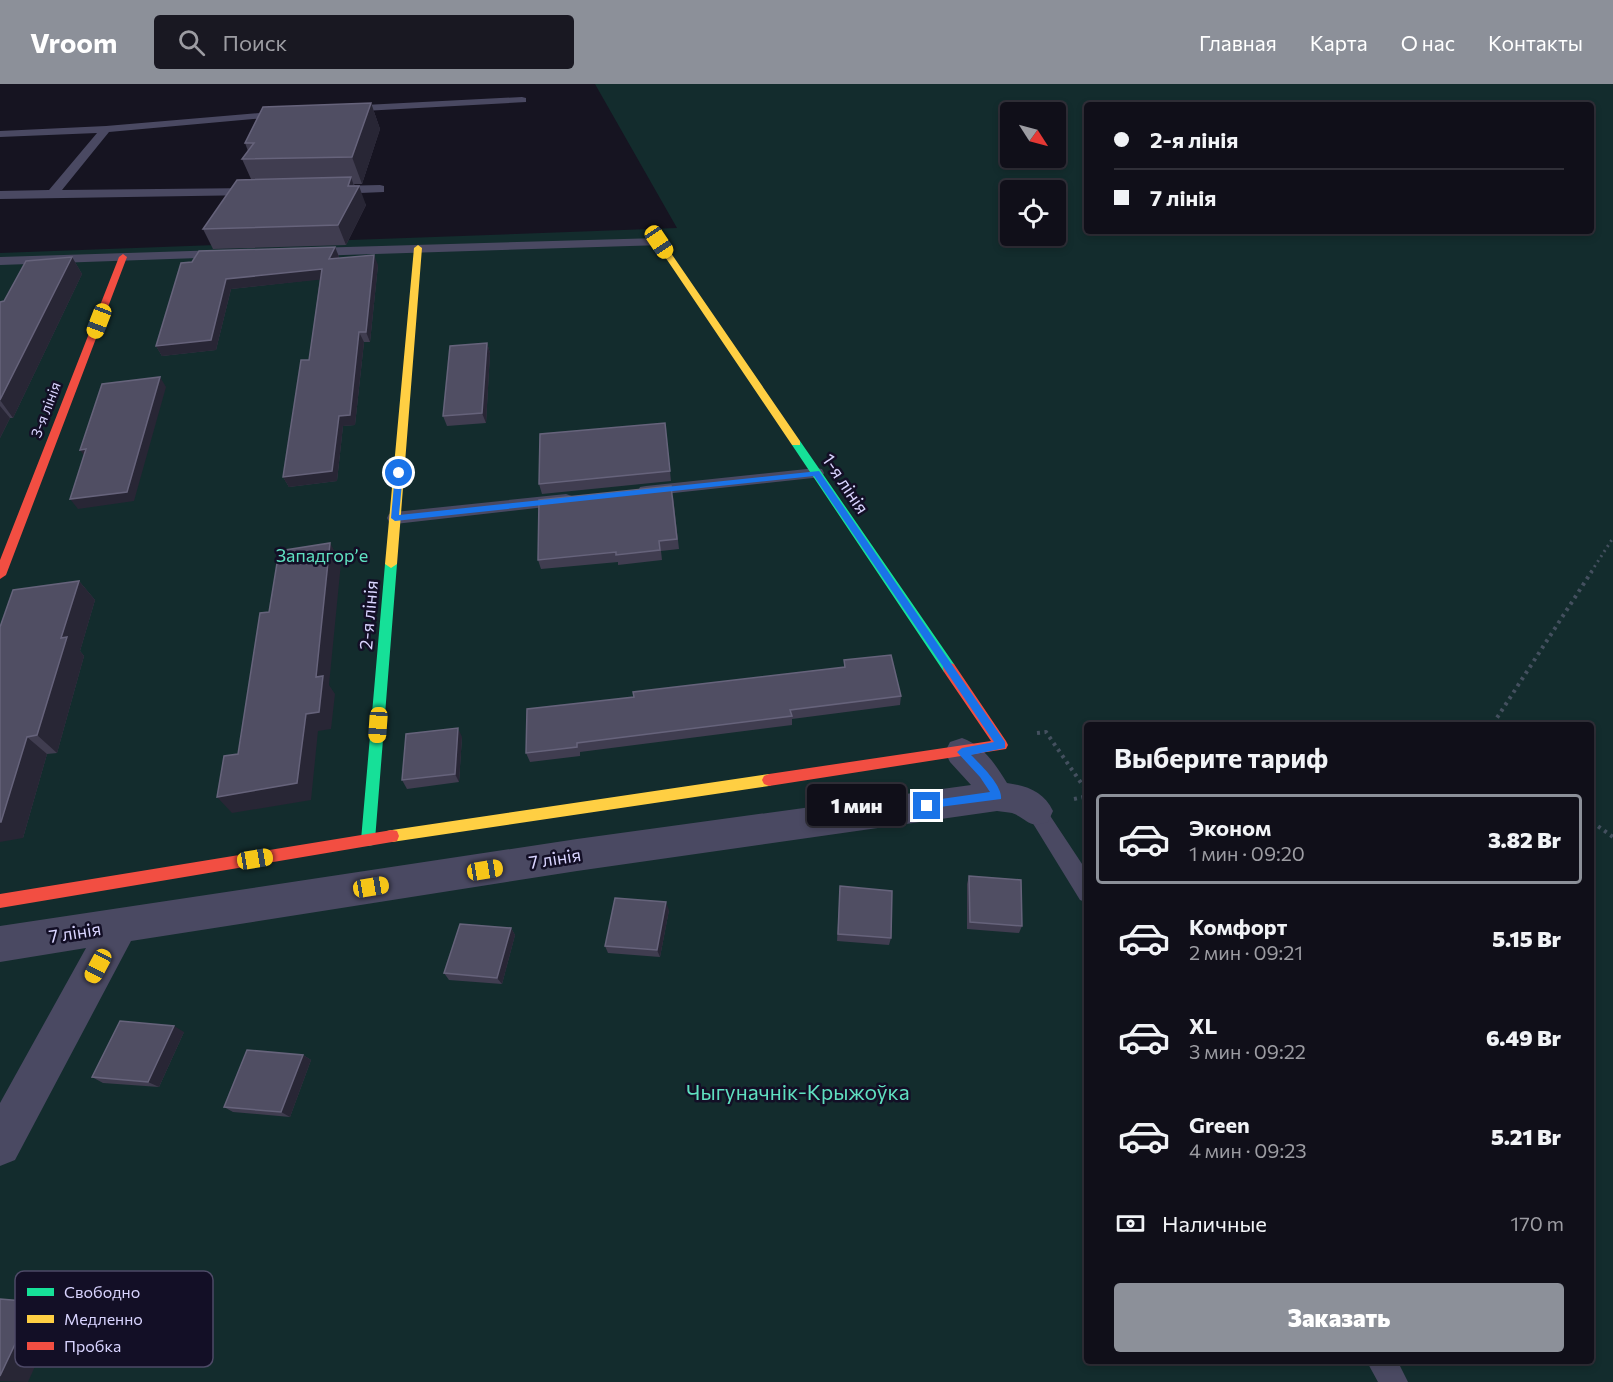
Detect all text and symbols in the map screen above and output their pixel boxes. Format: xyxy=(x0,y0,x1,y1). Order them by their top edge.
search box xyxy=(154,15,574,69)
text: Vroom xyxy=(30,25,118,59)
icon: search xyxy=(175,26,208,59)
text: Поиск xyxy=(223,29,287,56)
text: Главная xyxy=(1199,30,1277,55)
text: Карта xyxy=(1310,30,1368,55)
text: О нас xyxy=(1401,30,1455,55)
text: Контакты xyxy=(1488,30,1583,55)
north arrow xyxy=(1000,102,1066,168)
map controls xyxy=(1000,102,1066,246)
text: 2-я лінія xyxy=(1150,126,1238,153)
button: locate xyxy=(1000,180,1066,246)
text: 7 лінія xyxy=(1150,184,1217,211)
car xyxy=(641,222,677,262)
car xyxy=(84,301,114,341)
street label: 3-я лінія xyxy=(26,379,64,440)
street label: 1-я лінія xyxy=(818,449,874,518)
route start xyxy=(385,459,412,486)
park label: Западгорʼе xyxy=(276,544,368,566)
street label: 2-я лінія xyxy=(354,579,382,651)
car xyxy=(368,706,388,744)
text: Выберите тариф xyxy=(1114,741,1328,774)
callout: 1 мин xyxy=(807,785,906,827)
route end xyxy=(913,792,940,819)
text: 1 мин xyxy=(831,793,882,817)
icon: car xyxy=(1117,812,1171,866)
text: Эконом xyxy=(1189,814,1271,841)
text: 3.82 Br xyxy=(1488,826,1561,853)
text: 1 мин · 09:20 xyxy=(1189,841,1305,865)
street label: 7 лінія xyxy=(527,843,582,873)
car xyxy=(236,847,274,871)
car xyxy=(466,858,504,882)
car xyxy=(352,875,390,899)
icon: car xyxy=(1117,911,1171,965)
text: Комфорт xyxy=(1189,913,1287,940)
street label: 7 лінія xyxy=(47,917,102,947)
text: 5.15 Br xyxy=(1492,925,1561,952)
text: 2 мин · 09:21 xyxy=(1189,940,1303,964)
car xyxy=(82,946,114,986)
icon: car xyxy=(1117,1010,1171,1064)
text: XL xyxy=(1189,1012,1217,1039)
text: 6.49 Br xyxy=(1486,1024,1561,1051)
text: 3 мин · 09:22 xyxy=(1189,1039,1306,1063)
park label: Чыгуначнік-Крыжоўка xyxy=(686,1079,910,1104)
icon: car xyxy=(1117,1109,1171,1163)
text: Green xyxy=(1189,1111,1250,1138)
text: 5.21 Br xyxy=(1491,1123,1561,1150)
text: 4 мин · 09:23 xyxy=(1189,1138,1307,1162)
icon: cash xyxy=(1114,1207,1147,1240)
text: Наличные xyxy=(1162,1210,1267,1237)
text: 170 m xyxy=(1511,1211,1564,1235)
legend xyxy=(15,1271,213,1367)
text: Свободно xyxy=(64,1282,140,1301)
button: Заказать xyxy=(1114,1283,1564,1352)
text: Медленно xyxy=(64,1309,143,1328)
text: Пробка xyxy=(64,1336,121,1355)

